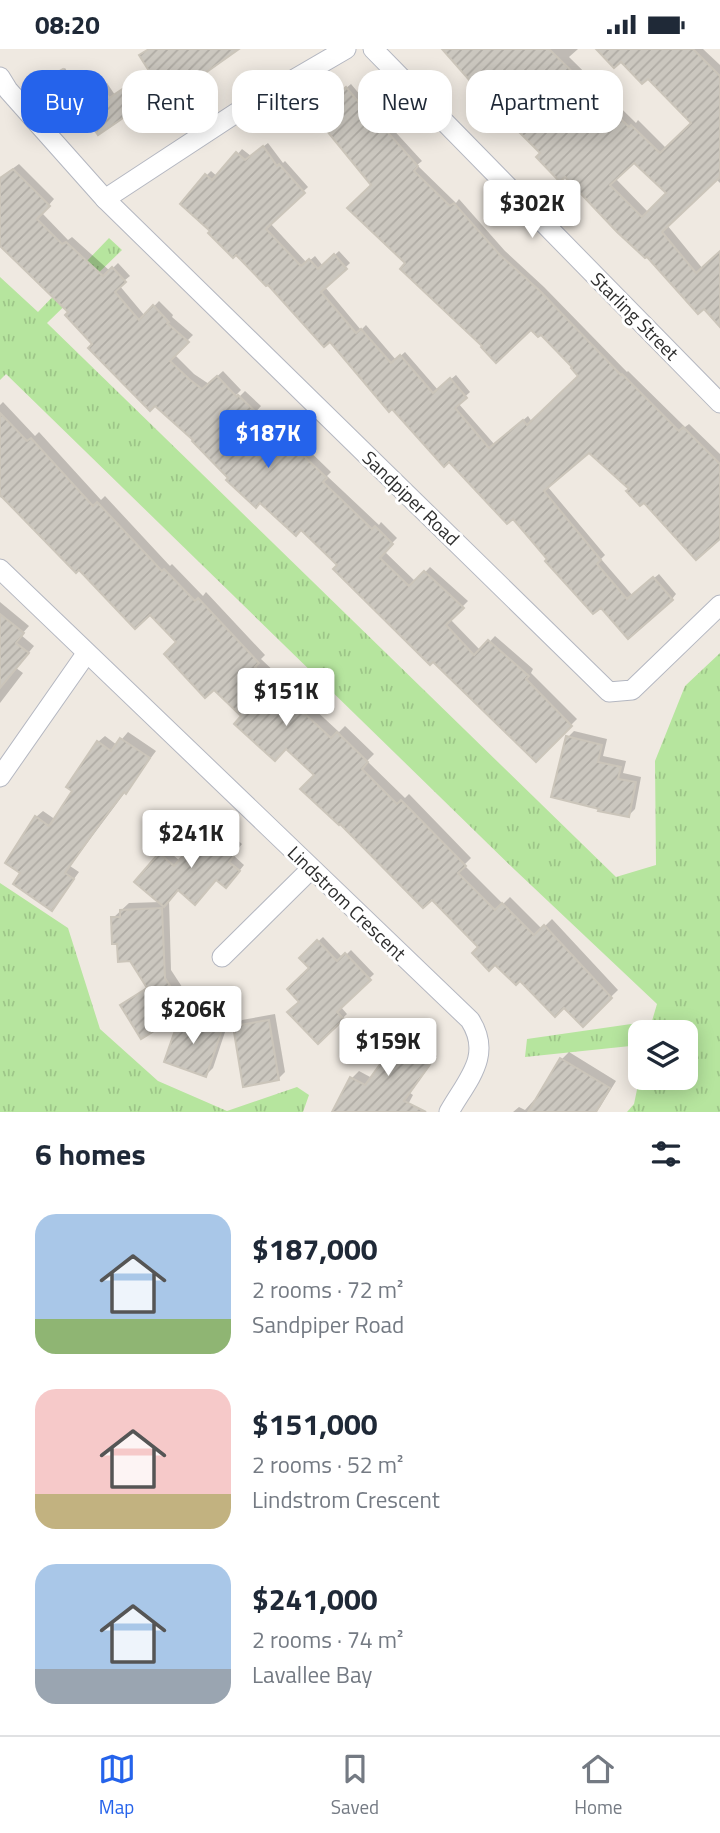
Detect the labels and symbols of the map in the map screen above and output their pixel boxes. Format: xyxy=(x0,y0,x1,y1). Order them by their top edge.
pin: $302K xyxy=(483,181,581,240)
street label: Starling Street xyxy=(585,265,686,367)
pin: $187K xyxy=(219,411,317,470)
street label: Sandpiper Road xyxy=(356,444,467,552)
pin: $151K xyxy=(237,669,335,728)
pin: $241K xyxy=(142,811,240,870)
street label: Lindstrom Crescent xyxy=(281,838,413,967)
pin: $206K xyxy=(144,986,242,1046)
pin: $159K xyxy=(339,1019,437,1078)

